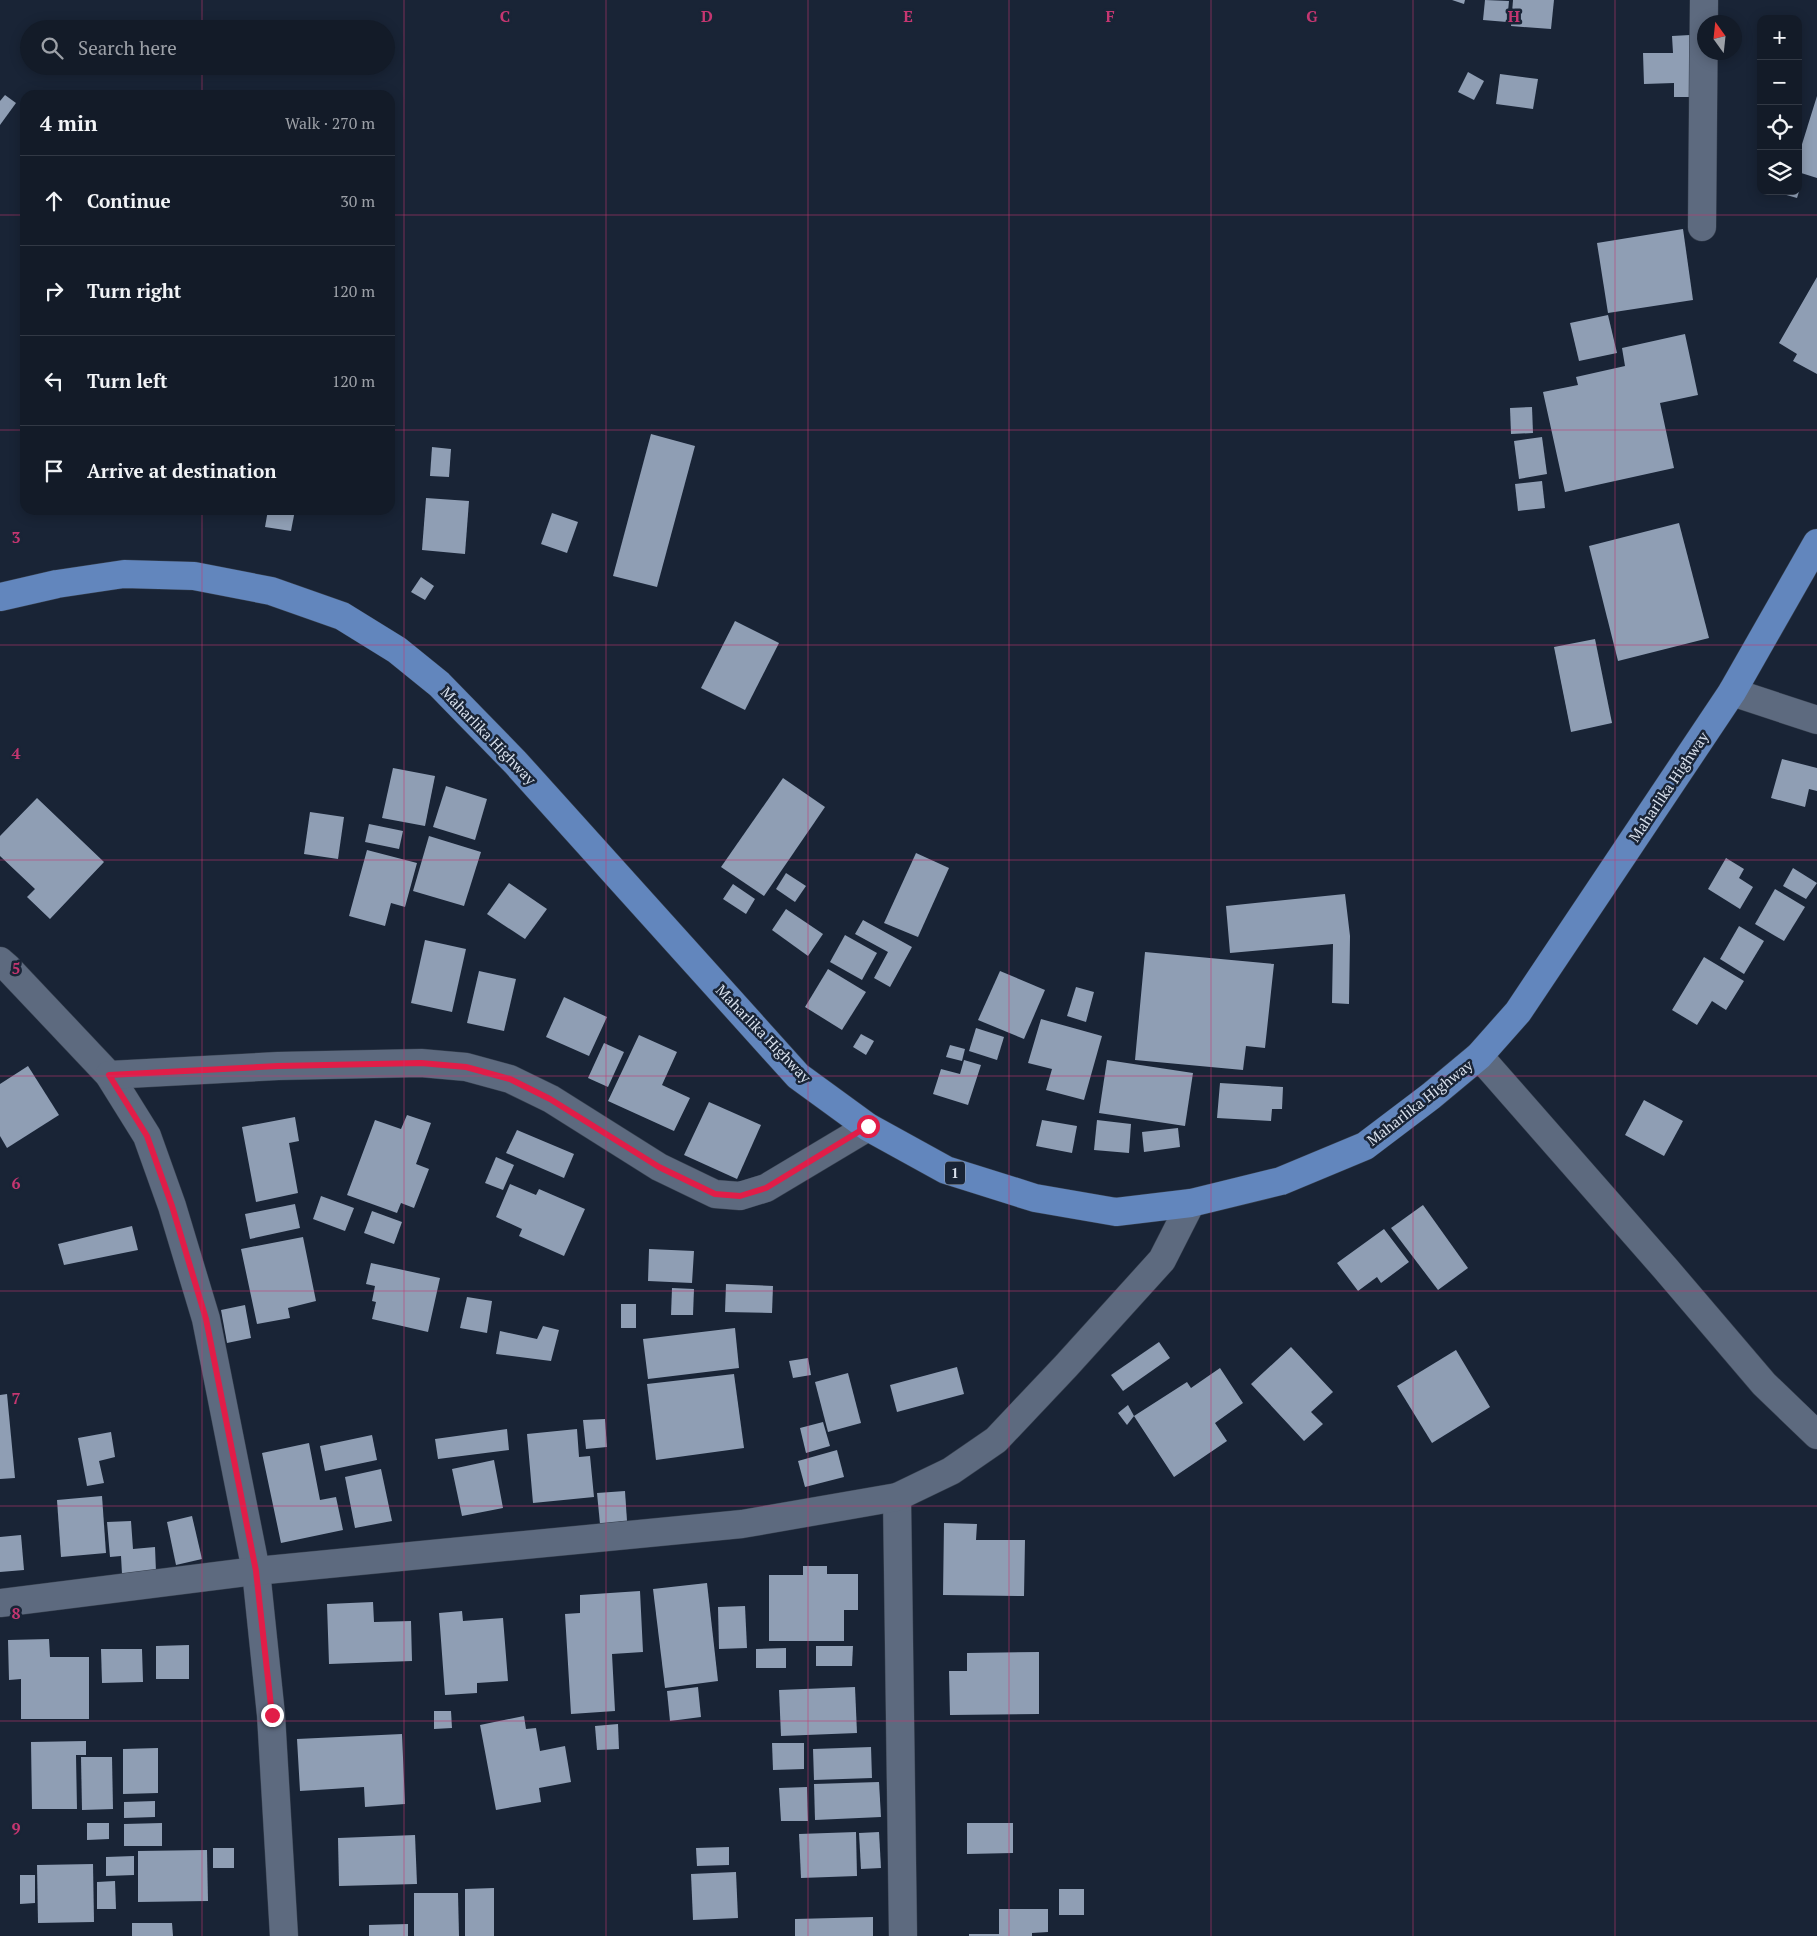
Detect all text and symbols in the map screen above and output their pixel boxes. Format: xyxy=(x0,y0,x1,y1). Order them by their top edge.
text: C xyxy=(500,5,510,27)
text: D xyxy=(701,5,713,27)
text: E xyxy=(903,5,913,27)
text: F xyxy=(1105,5,1115,27)
text: G xyxy=(1306,5,1318,27)
text: H xyxy=(1508,5,1520,27)
north arrow xyxy=(1697,15,1742,60)
map controls xyxy=(1757,15,1802,195)
button: + xyxy=(1757,15,1802,60)
search box xyxy=(20,20,395,75)
icon: search xyxy=(38,34,66,62)
text: Search here xyxy=(78,35,177,60)
button: − xyxy=(1757,60,1802,105)
button: locate xyxy=(1757,105,1802,150)
text: 4 min xyxy=(40,109,97,137)
text: Walk · 270 m xyxy=(285,112,375,134)
button: layers xyxy=(1757,150,1802,195)
icon: ahead xyxy=(40,187,68,215)
text: Continue xyxy=(87,188,171,213)
text: 30 m xyxy=(340,190,375,212)
icon: right xyxy=(40,277,68,305)
text: Turn right xyxy=(87,278,181,303)
text: 120 m xyxy=(332,280,375,302)
icon: left xyxy=(40,367,68,395)
text: Turn left xyxy=(87,368,168,393)
text: 120 m xyxy=(332,370,375,392)
icon: arrive xyxy=(40,457,68,485)
text: Arrive at destination xyxy=(87,458,276,483)
text: 3 xyxy=(11,526,21,548)
street label: Maharlika Highway xyxy=(437,682,541,789)
street label: Maharlika Highway xyxy=(1624,727,1713,845)
text: 4 xyxy=(11,742,21,764)
text: 5 xyxy=(11,957,21,979)
street label: Maharlika Highway xyxy=(712,980,816,1087)
street label: Maharlika Highway xyxy=(1362,1054,1477,1150)
route start xyxy=(857,1115,880,1138)
road number: 1 xyxy=(945,1162,965,1184)
text: 6 xyxy=(11,1172,21,1194)
text: 7 xyxy=(11,1387,21,1409)
text: 8 xyxy=(11,1602,21,1624)
route end xyxy=(261,1704,284,1727)
text: 9 xyxy=(11,1817,21,1839)

